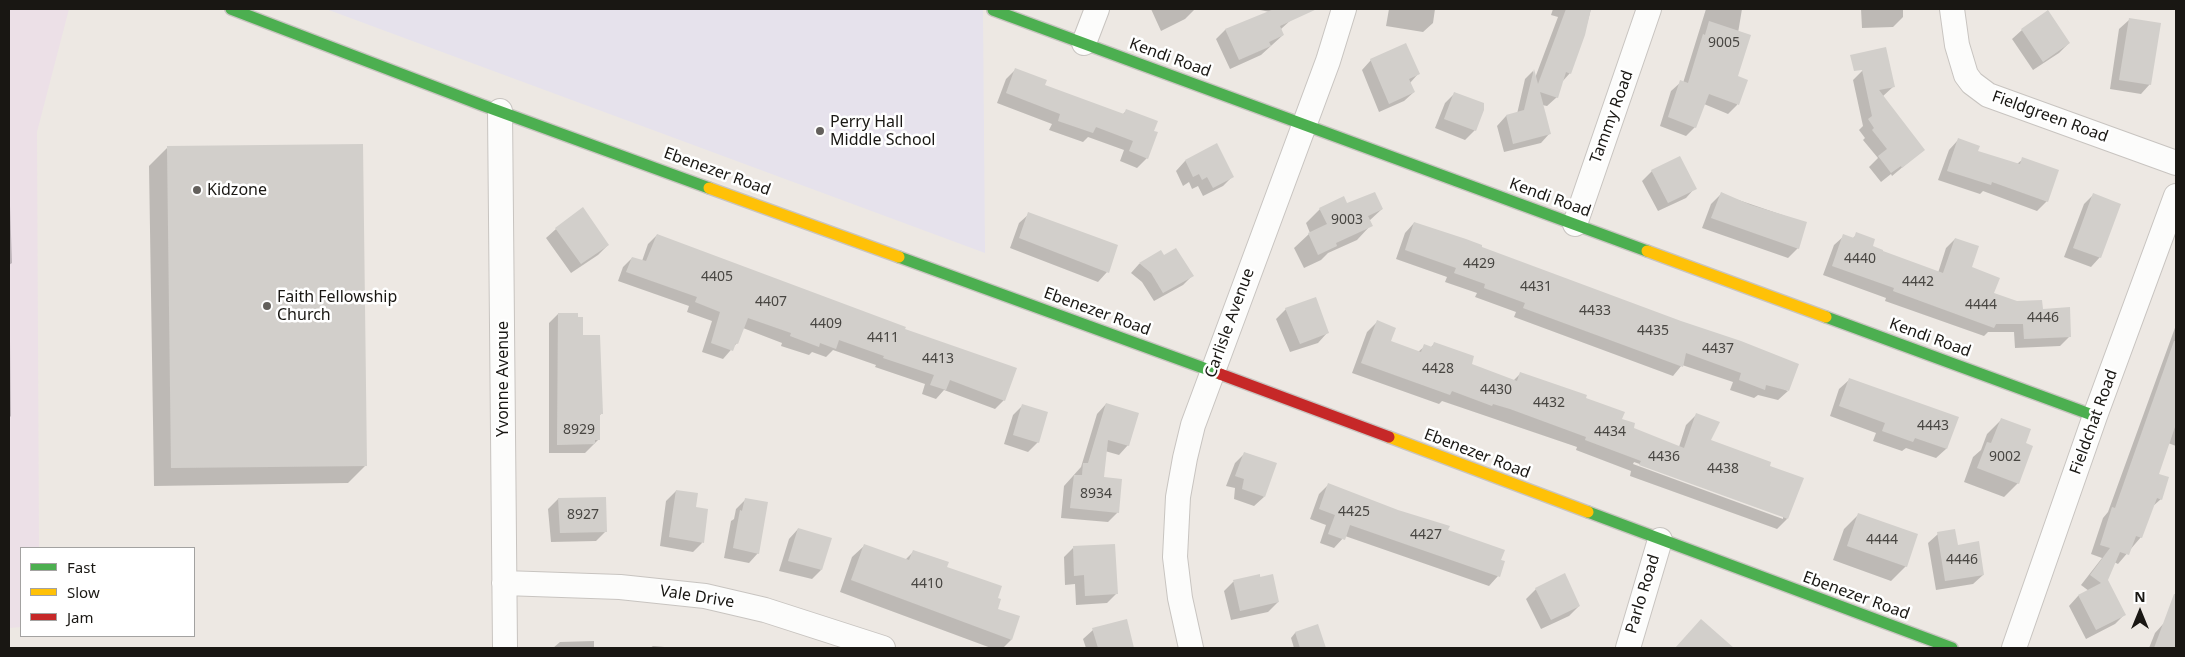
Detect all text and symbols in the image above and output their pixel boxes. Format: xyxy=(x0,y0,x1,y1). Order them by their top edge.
street label: Kendi Road xyxy=(1127,34,1213,82)
house number: 9005 xyxy=(1708,35,1740,51)
street label: Tammy Road xyxy=(1586,68,1638,166)
street label: Fieldgreen Road xyxy=(1989,87,2111,147)
place label: Perry Hall Middle School xyxy=(830,112,935,150)
marker: Perry Hall Middle School xyxy=(814,125,826,137)
street label: Ebenezer Road xyxy=(661,144,773,200)
street label: Kendi Road xyxy=(1507,174,1593,222)
place label: Kidzone xyxy=(207,180,267,200)
marker: Kidzone xyxy=(191,184,203,196)
house number: 9003 xyxy=(1331,212,1363,228)
house number: 4440 xyxy=(1844,251,1876,267)
house number: 4429 xyxy=(1463,256,1495,272)
street label: Carlisle Avenue xyxy=(1201,266,1259,380)
house number: 4405 xyxy=(701,269,733,285)
house number: 4442 xyxy=(1902,274,1934,290)
house number: 4431 xyxy=(1520,279,1552,295)
street label: Ebenezer Road xyxy=(1041,284,1153,340)
place label: Faith Fellowship Church xyxy=(277,287,397,325)
house number: 4407 xyxy=(755,294,787,310)
house number: 4444 xyxy=(1965,297,1997,313)
marker: Faith Fellowship Church xyxy=(261,300,273,312)
house number: 4433 xyxy=(1579,303,1611,319)
house number: 4446 xyxy=(2027,310,2059,326)
street label: Kendi Road xyxy=(1887,314,1973,362)
house number: 4409 xyxy=(810,316,842,332)
street label: Yvonne Avenue xyxy=(493,321,513,437)
house number: 4435 xyxy=(1637,323,1669,339)
house number: 4411 xyxy=(867,330,899,346)
house number: 4437 xyxy=(1702,341,1734,357)
house number: 4413 xyxy=(922,351,954,367)
house number: 4428 xyxy=(1422,361,1454,377)
street label: Fieldchat Road xyxy=(2066,367,2122,477)
house number: 4430 xyxy=(1480,382,1512,398)
house number: 4432 xyxy=(1533,395,1565,411)
house number: 4443 xyxy=(1917,418,1949,434)
house number: 8929 xyxy=(563,422,595,438)
house number: 4434 xyxy=(1594,424,1626,440)
street label: Ebenezer Road xyxy=(1421,425,1533,483)
house number: 4436 xyxy=(1648,449,1680,465)
house number: 9002 xyxy=(1989,449,2021,465)
house number: 4438 xyxy=(1707,461,1739,477)
house number: 8934 xyxy=(1080,486,1112,502)
house number: 4425 xyxy=(1338,504,1370,520)
house number: 8927 xyxy=(567,507,599,523)
house number: 4427 xyxy=(1410,527,1442,543)
house number: 4444 xyxy=(1866,532,1898,548)
legend xyxy=(20,547,195,637)
street label: Parlo Road xyxy=(1622,552,1664,636)
house number: 4446 xyxy=(1946,552,1978,568)
text: Fast xyxy=(67,557,96,577)
street label: Ebenezer Road xyxy=(1800,568,1912,624)
house number: 4410 xyxy=(911,576,943,592)
text: Slow xyxy=(67,582,100,602)
street label: Vale Drive xyxy=(658,582,736,612)
north arrow xyxy=(2115,587,2165,637)
text: N xyxy=(2134,587,2146,606)
text: Jam xyxy=(67,607,94,627)

